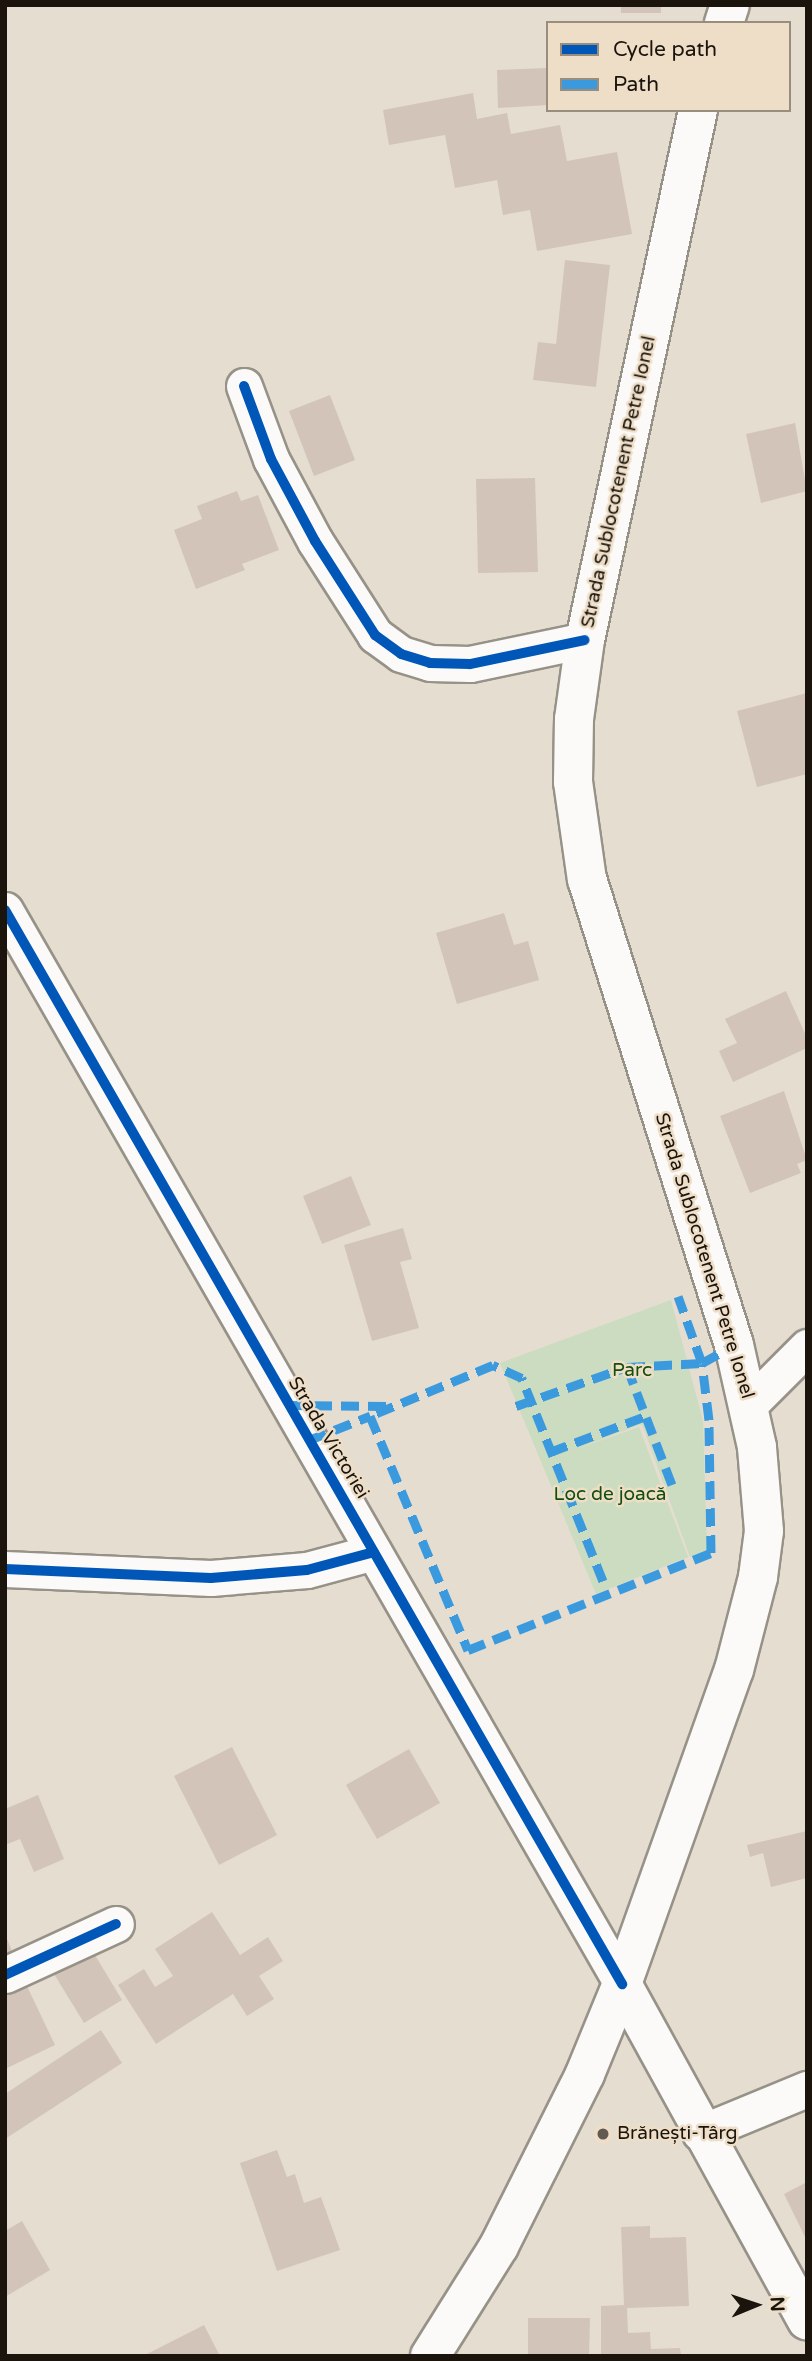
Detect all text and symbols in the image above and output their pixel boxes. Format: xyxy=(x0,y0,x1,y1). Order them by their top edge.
legend xyxy=(546,21,791,112)
text: Cycle path xyxy=(613,37,717,62)
text: Path xyxy=(613,72,659,97)
street label: Strada Sublocotenent Petre Ionel xyxy=(577,334,661,630)
street label: Strada Sublocotenent Petre Ionel xyxy=(650,1110,758,1402)
park label: Parc xyxy=(612,1360,652,1382)
street label: Strada Victoriei xyxy=(283,1373,373,1503)
park label: Loc de joacă xyxy=(553,1484,667,1506)
place label: Brănești-Târg xyxy=(617,2123,738,2145)
marker: Brănești-Târg xyxy=(595,2126,611,2142)
north arrow xyxy=(721,2270,791,2340)
text: N xyxy=(766,2296,788,2312)

